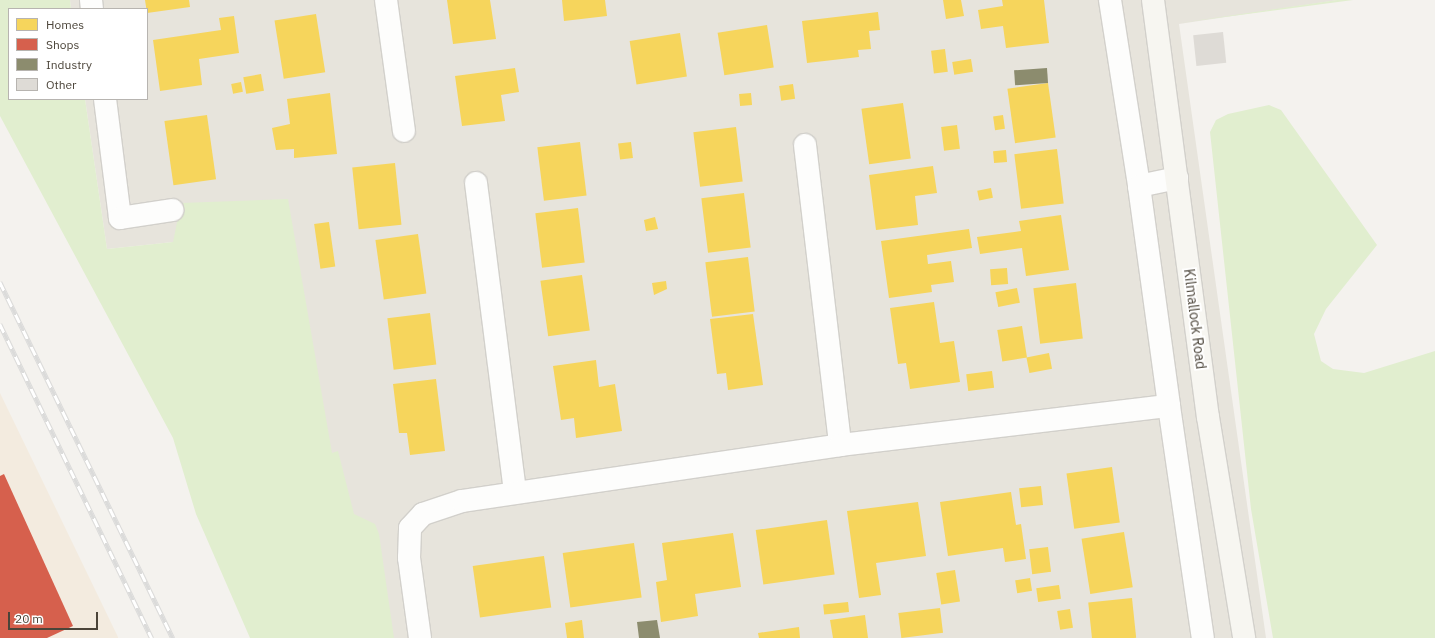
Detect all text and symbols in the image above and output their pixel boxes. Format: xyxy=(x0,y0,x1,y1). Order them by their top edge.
legend xyxy=(8,8,148,100)
text: Homes xyxy=(46,17,84,32)
text: Shops xyxy=(46,37,79,52)
text: Industry xyxy=(46,57,92,72)
text: Other xyxy=(46,77,77,92)
street label: Kilmallock Road xyxy=(1180,268,1210,370)
scale bar xyxy=(10,604,100,630)
text: 20 m xyxy=(15,611,43,626)

